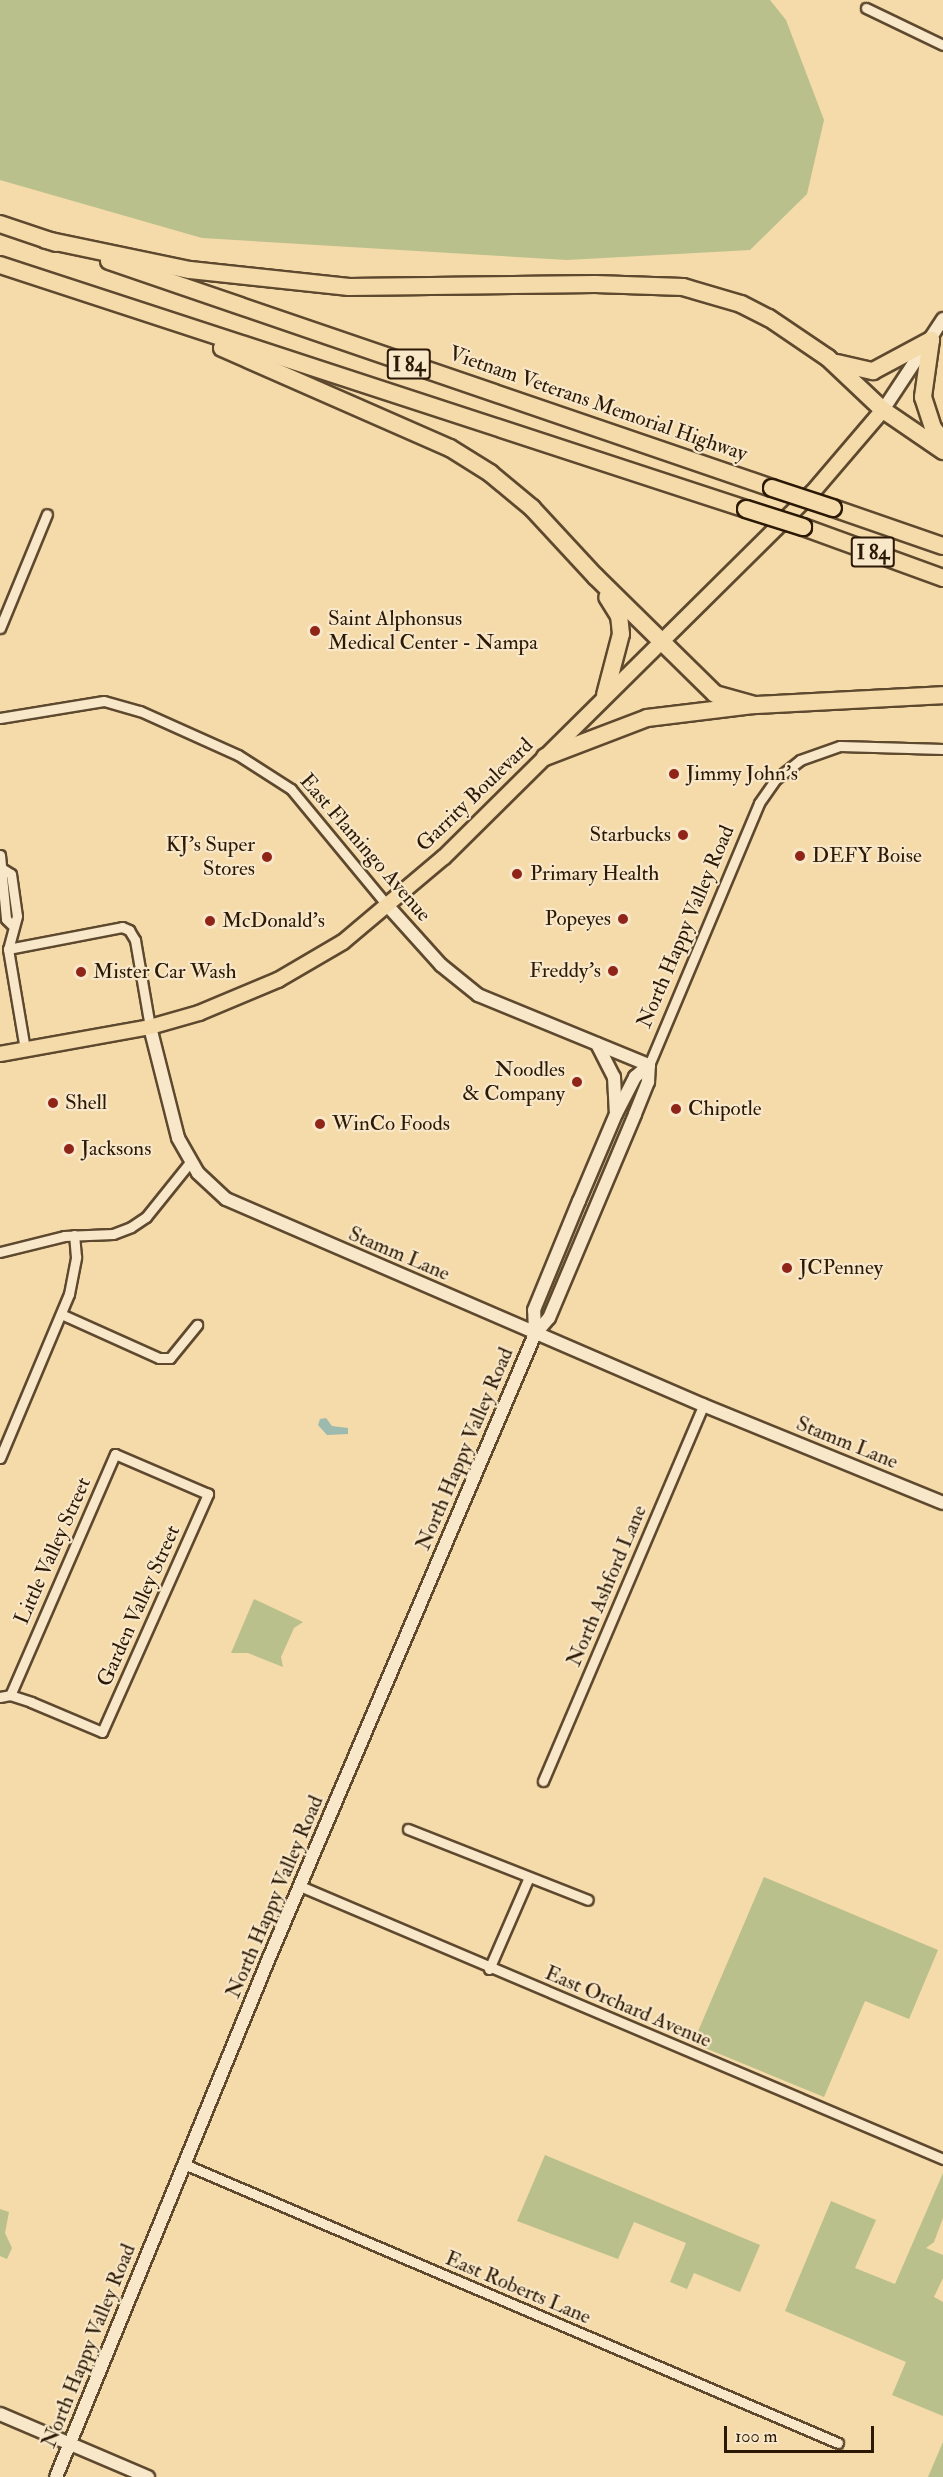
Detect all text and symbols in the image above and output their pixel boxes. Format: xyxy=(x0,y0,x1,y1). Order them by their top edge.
street label: Vietnam Veterans Memorial Highway xyxy=(446,341,750,467)
road number: I 84 xyxy=(386,347,432,381)
road number: I 84 xyxy=(850,535,896,569)
place label: Saint Alphonsus Medical Center - Nampa xyxy=(328,606,538,656)
marker: Saint Alphonsus Medical Center - Nampa xyxy=(306,622,324,640)
street label: Garrity Boulevard xyxy=(411,733,539,857)
place label: Jimmy John's xyxy=(686,761,798,787)
marker: Jimmy John's xyxy=(667,767,681,781)
street label: East Flamingo Avenue xyxy=(294,769,436,927)
place label: Starbucks xyxy=(589,822,671,848)
street label: North Happy Valley Road xyxy=(632,822,740,1032)
marker: Starbucks xyxy=(676,828,690,842)
place label: KJ's Super Stores xyxy=(166,832,255,882)
place label: DEFY Boise xyxy=(812,843,922,869)
marker: DEFY Boise xyxy=(793,849,807,863)
marker: KJ's Super Stores xyxy=(260,850,274,864)
place label: Primary Health xyxy=(530,861,659,887)
marker: Primary Health xyxy=(508,865,526,883)
place label: Popeyes xyxy=(545,906,611,932)
place label: McDonald's xyxy=(222,908,325,934)
marker: Popeyes xyxy=(616,912,630,926)
marker: McDonald's xyxy=(203,914,217,928)
place label: Freddy's xyxy=(529,958,601,984)
place label: Mister Car Wash xyxy=(93,959,236,985)
marker: Freddy's xyxy=(606,964,620,978)
marker: Mister Car Wash xyxy=(74,965,88,979)
place label: Noodles & Company xyxy=(462,1057,565,1107)
marker: Noodles & Company xyxy=(570,1075,584,1089)
place label: Shell xyxy=(65,1090,107,1116)
marker: Shell xyxy=(46,1096,60,1110)
place label: Chipotle xyxy=(688,1096,762,1122)
marker: Chipotle xyxy=(669,1102,683,1116)
place label: WinCo Foods xyxy=(332,1111,450,1137)
marker: WinCo Foods xyxy=(313,1117,327,1131)
place label: Jacksons xyxy=(81,1136,151,1162)
marker: Jacksons xyxy=(62,1142,76,1156)
street label: Stamm Lane xyxy=(345,1221,453,1287)
place label: JCPenney xyxy=(799,1255,883,1281)
marker: JCPenney xyxy=(780,1261,794,1275)
street label: North Happy Valley Road xyxy=(411,1344,519,1554)
street label: Stamm Lane xyxy=(792,1411,902,1475)
street label: Little Valley Street xyxy=(9,1474,97,1628)
street label: North Ashford Lane xyxy=(562,1502,652,1670)
street label: Garden Valley Street xyxy=(92,1521,186,1691)
street label: North Happy Valley Road xyxy=(221,1792,329,2002)
street label: East Orchard Avenue xyxy=(541,1961,715,2053)
street label: North Happy Valley Road xyxy=(37,2240,141,2452)
street label: East Roberts Lane xyxy=(441,2246,595,2330)
scale bar xyxy=(727,2414,877,2452)
text: 100 m xyxy=(735,2425,778,2448)

